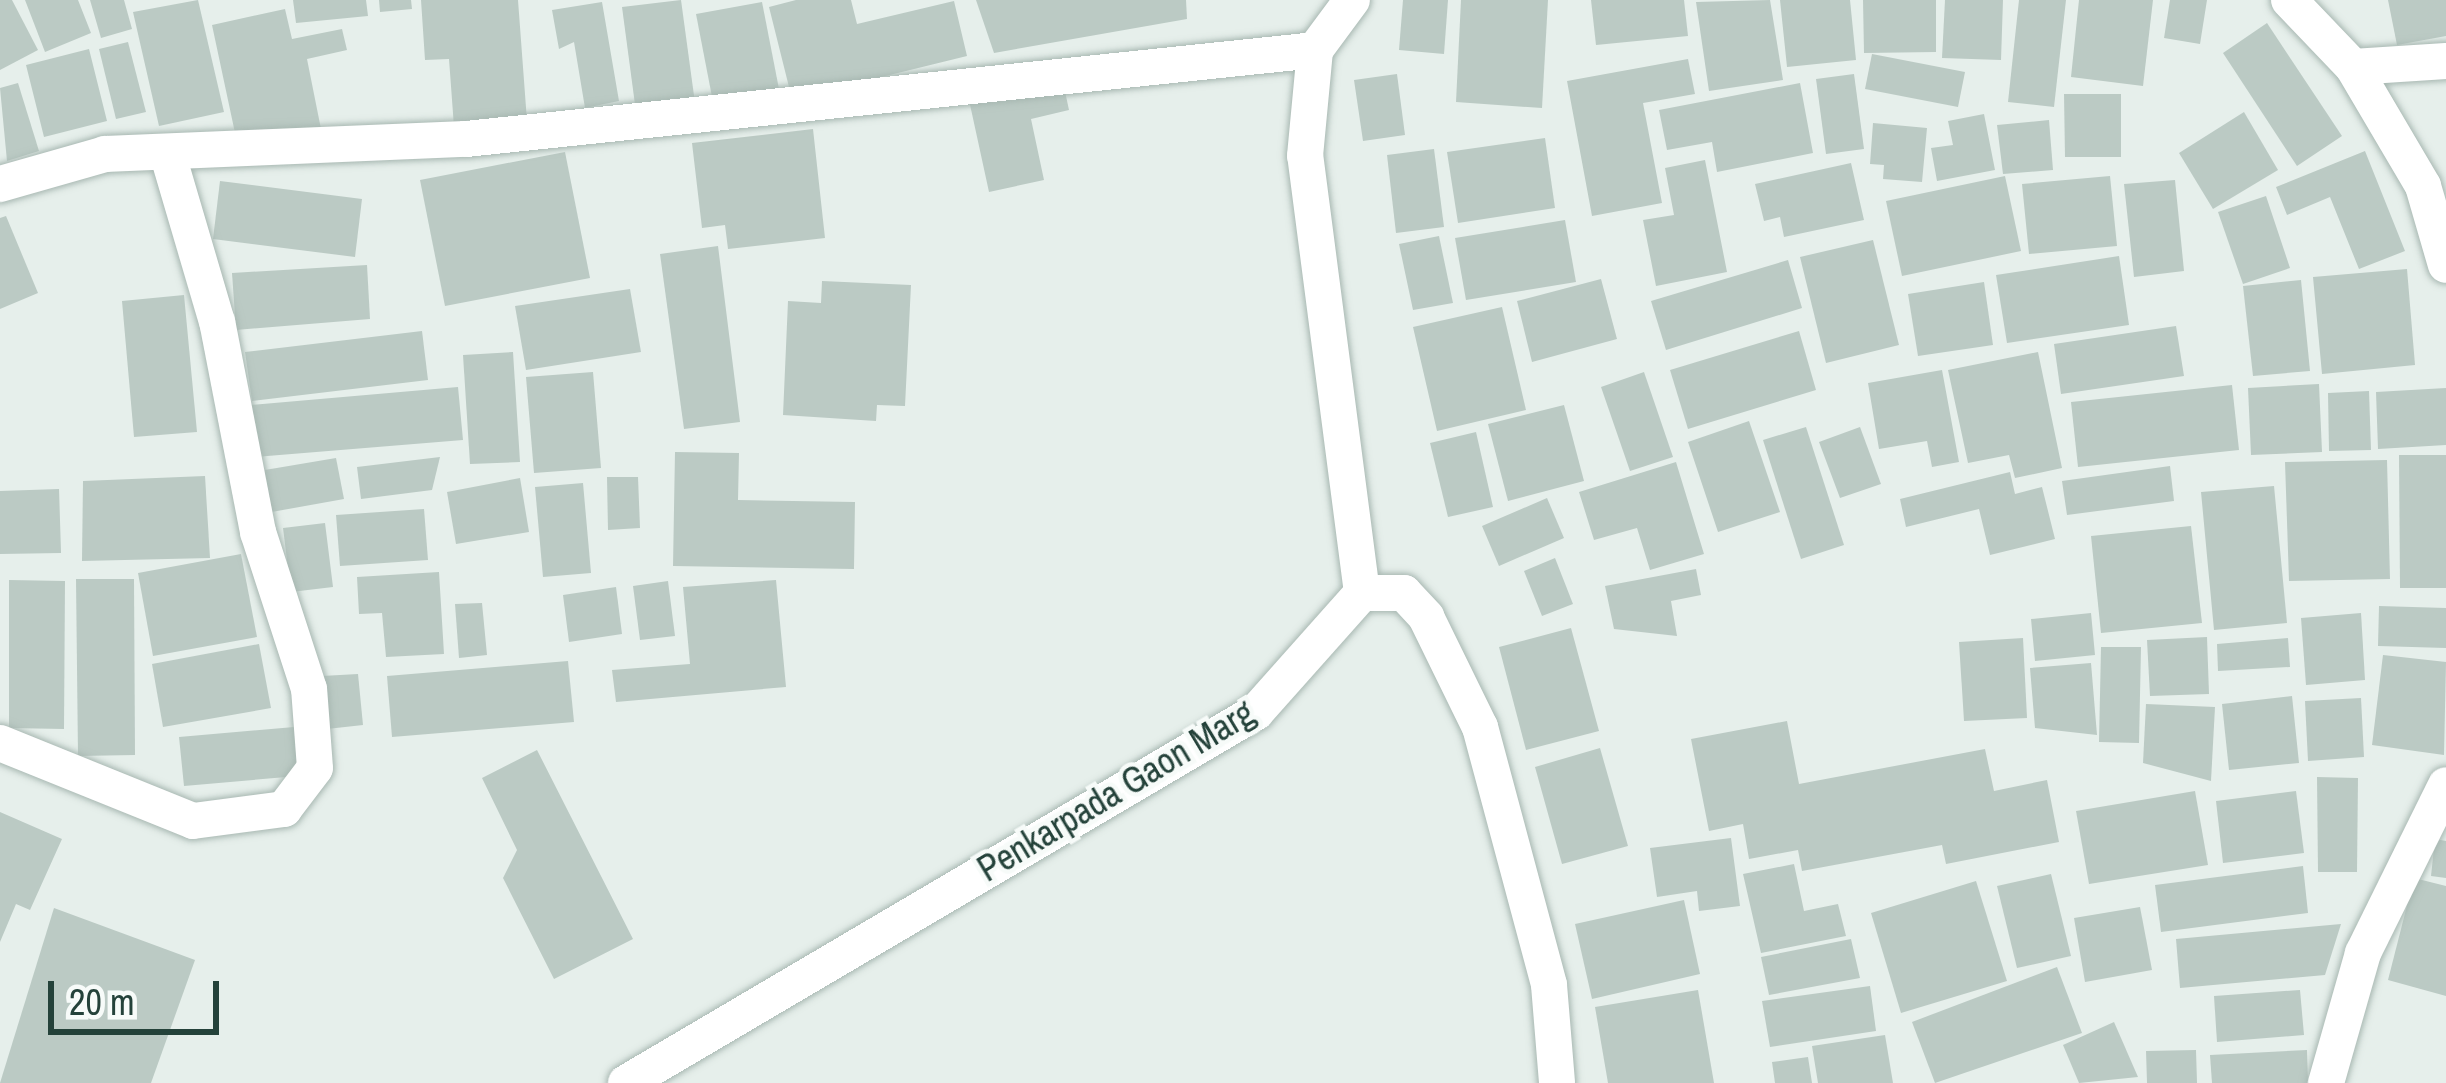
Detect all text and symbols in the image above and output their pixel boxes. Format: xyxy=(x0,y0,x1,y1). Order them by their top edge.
street label: Penkarpada Gaon Marg xyxy=(970,691,1262,891)
scale bar xyxy=(54,957,225,1031)
text: 20 m xyxy=(69,978,135,1026)

